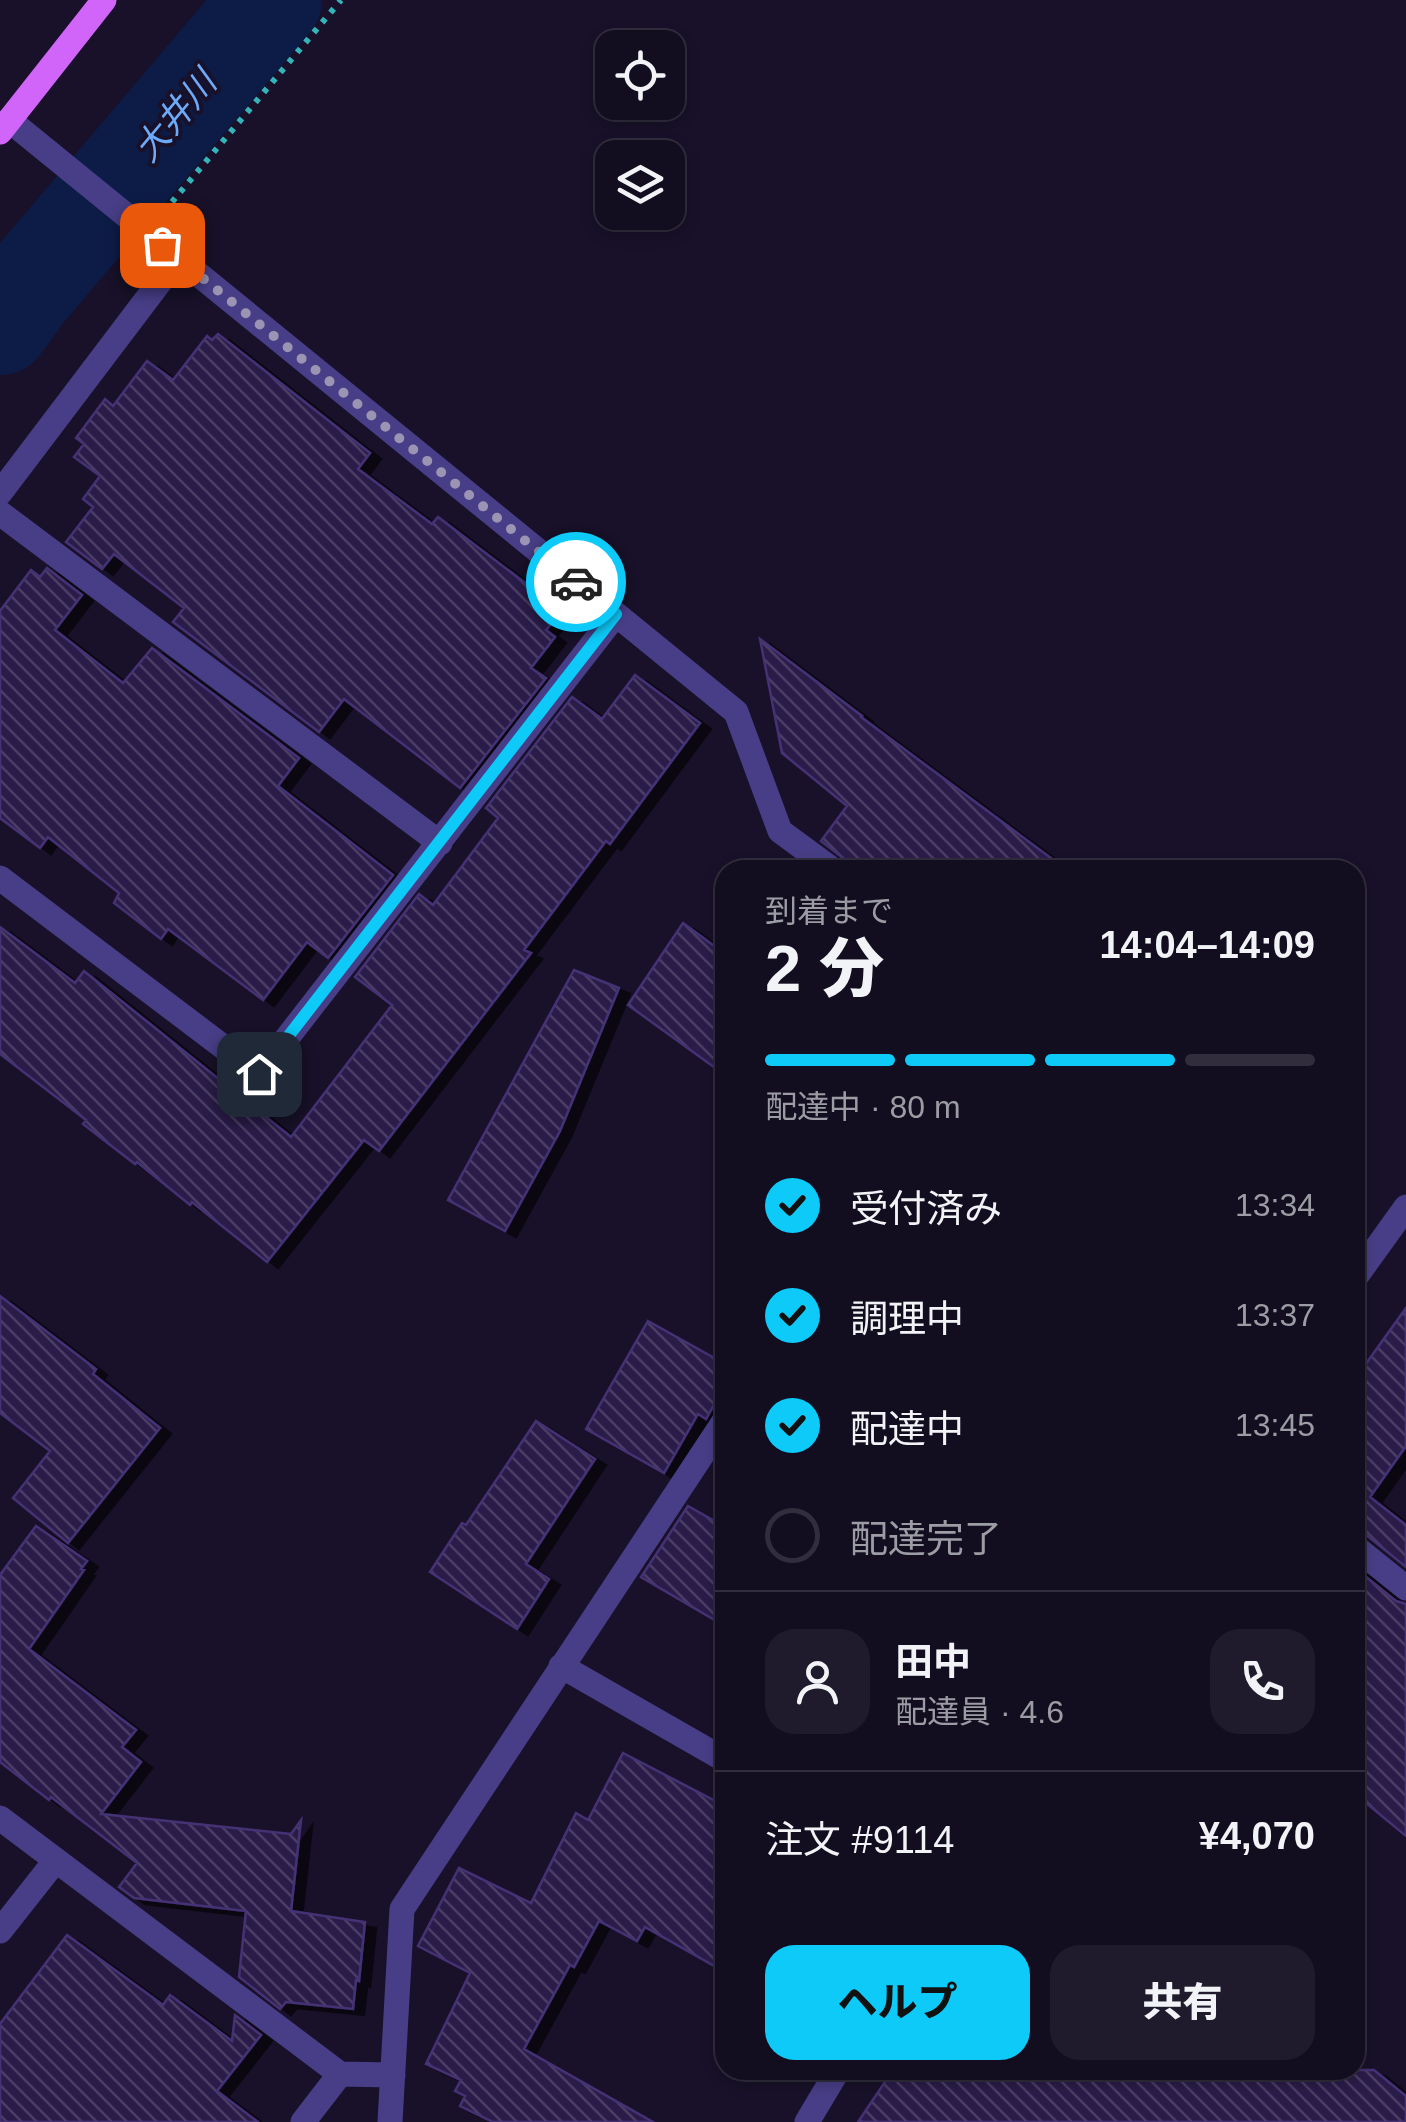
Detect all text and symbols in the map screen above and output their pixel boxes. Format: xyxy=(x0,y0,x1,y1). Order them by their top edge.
map controls xyxy=(595,30,685,230)
button: locate xyxy=(595,30,685,120)
water label: 大井川 xyxy=(126,60,226,168)
button: layers xyxy=(595,140,685,230)
pin xyxy=(120,203,205,288)
icon: bag xyxy=(135,218,190,273)
courier xyxy=(526,532,626,632)
icon: car xyxy=(549,555,604,610)
text: 到着まで xyxy=(765,893,893,929)
text: 14:04–14:09 xyxy=(1099,924,1315,966)
text: 2 分 xyxy=(765,932,884,1005)
pin xyxy=(217,1032,302,1117)
icon: home xyxy=(232,1047,287,1102)
text: 配達中 · 80 m xyxy=(765,1089,961,1125)
icon: check xyxy=(765,1178,820,1233)
text: 13:34 xyxy=(1235,1187,1315,1223)
text: 受付済み xyxy=(850,1188,1002,1230)
icon: check xyxy=(765,1288,820,1343)
text: 13:37 xyxy=(1235,1297,1315,1333)
text: 調理中 xyxy=(850,1298,964,1340)
icon: check xyxy=(765,1398,820,1453)
text: 13:45 xyxy=(1235,1407,1315,1443)
text: 配達中 xyxy=(850,1408,964,1450)
text: 配達完了 xyxy=(850,1518,1002,1560)
button: person xyxy=(765,1629,870,1734)
button: phone xyxy=(1210,1629,1315,1734)
text: 田中 xyxy=(895,1641,971,1683)
text: 配達員 · 4.6 xyxy=(895,1694,1064,1730)
text: ¥4,070 xyxy=(1199,1815,1315,1857)
text: 注文 #9114 xyxy=(765,1819,954,1861)
button: ヘルプ xyxy=(765,1945,1030,2060)
button: 共有 xyxy=(1050,1945,1315,2060)

